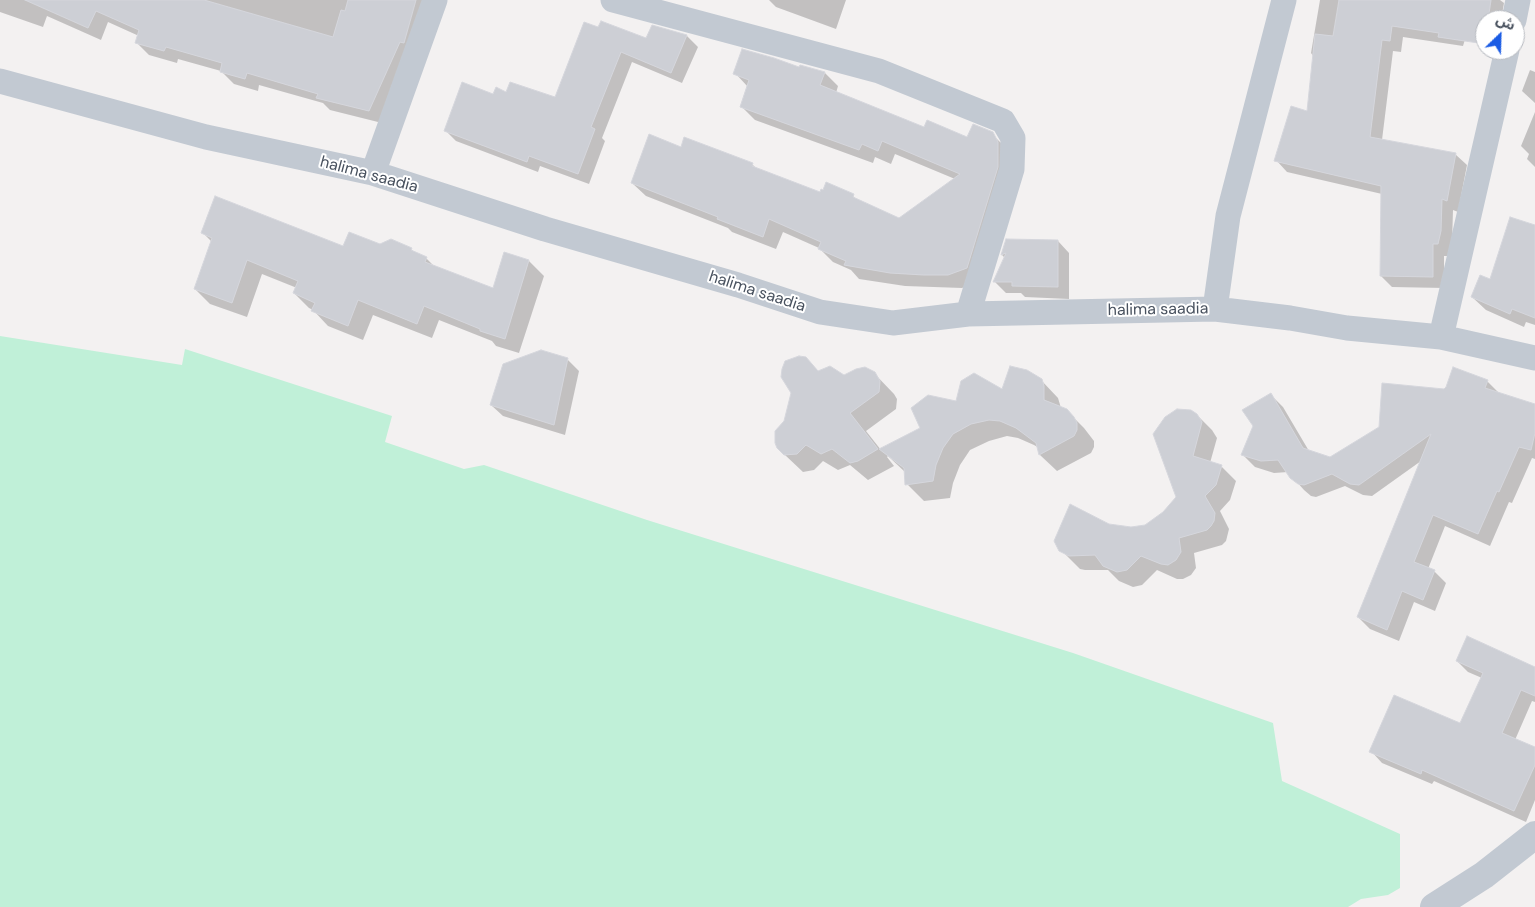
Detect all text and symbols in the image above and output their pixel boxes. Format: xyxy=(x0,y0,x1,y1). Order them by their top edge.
north arrow xyxy=(1475,10,1525,60)
text: ش xyxy=(1493,10,1518,34)
street label: halima saadia xyxy=(318,153,420,197)
street label: halima saadia xyxy=(706,267,808,317)
street label: halima saadia xyxy=(1108,300,1208,320)

